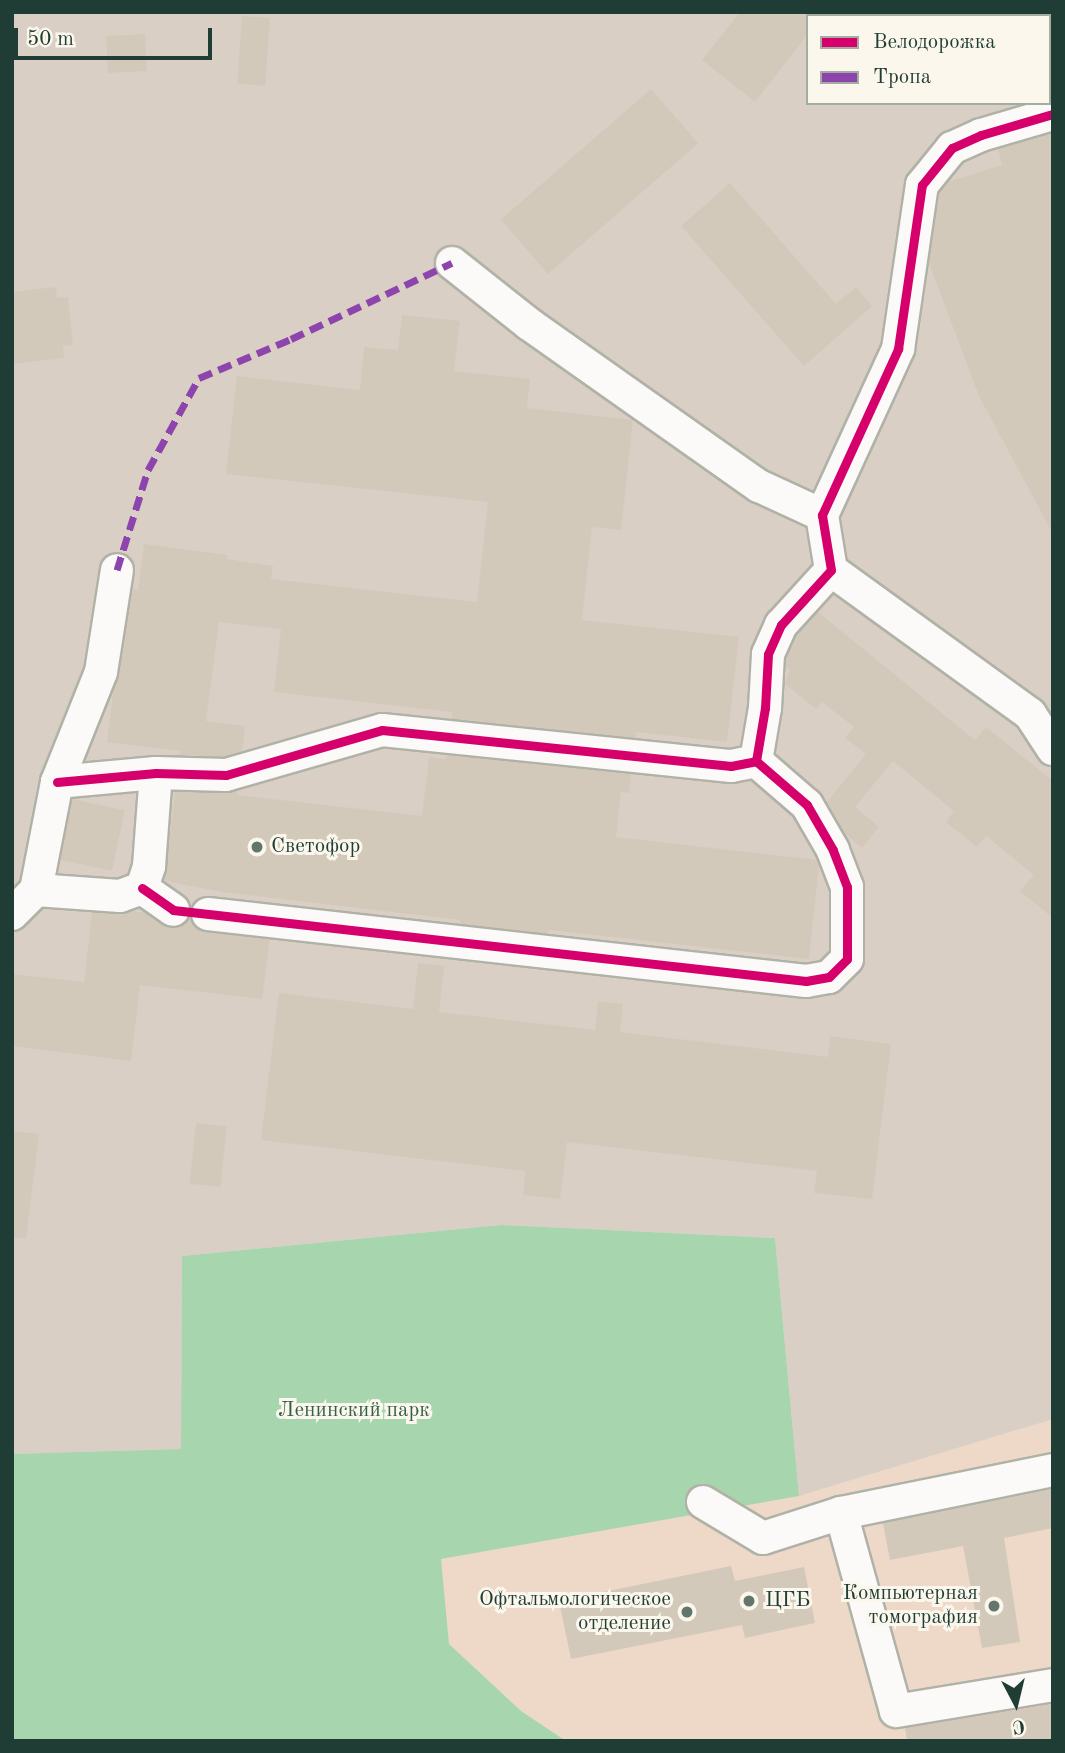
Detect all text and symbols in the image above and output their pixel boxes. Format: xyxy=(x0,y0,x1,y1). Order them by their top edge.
scale bar xyxy=(18,14,215,58)
legend xyxy=(806,14,1051,105)
text: 50 m xyxy=(27,29,74,50)
text: Велодорожка xyxy=(873,32,996,53)
text: Тропа xyxy=(873,67,931,88)
place label: Светофор xyxy=(271,834,360,860)
marker: Светофор xyxy=(249,839,265,855)
park label: Ленинский парк xyxy=(278,1398,430,1424)
place label: Компьютерная томография xyxy=(843,1581,978,1631)
place label: Офтальмологическое отделение xyxy=(479,1587,671,1637)
place label: ЦГБ xyxy=(765,1588,810,1614)
marker: ЦГБ xyxy=(739,1591,759,1611)
marker: Компьютерная томография xyxy=(984,1596,1004,1616)
marker: Офтальмологическое отделение xyxy=(677,1602,697,1622)
north arrow xyxy=(981,1669,1051,1739)
text: С xyxy=(1011,1715,1026,1736)

